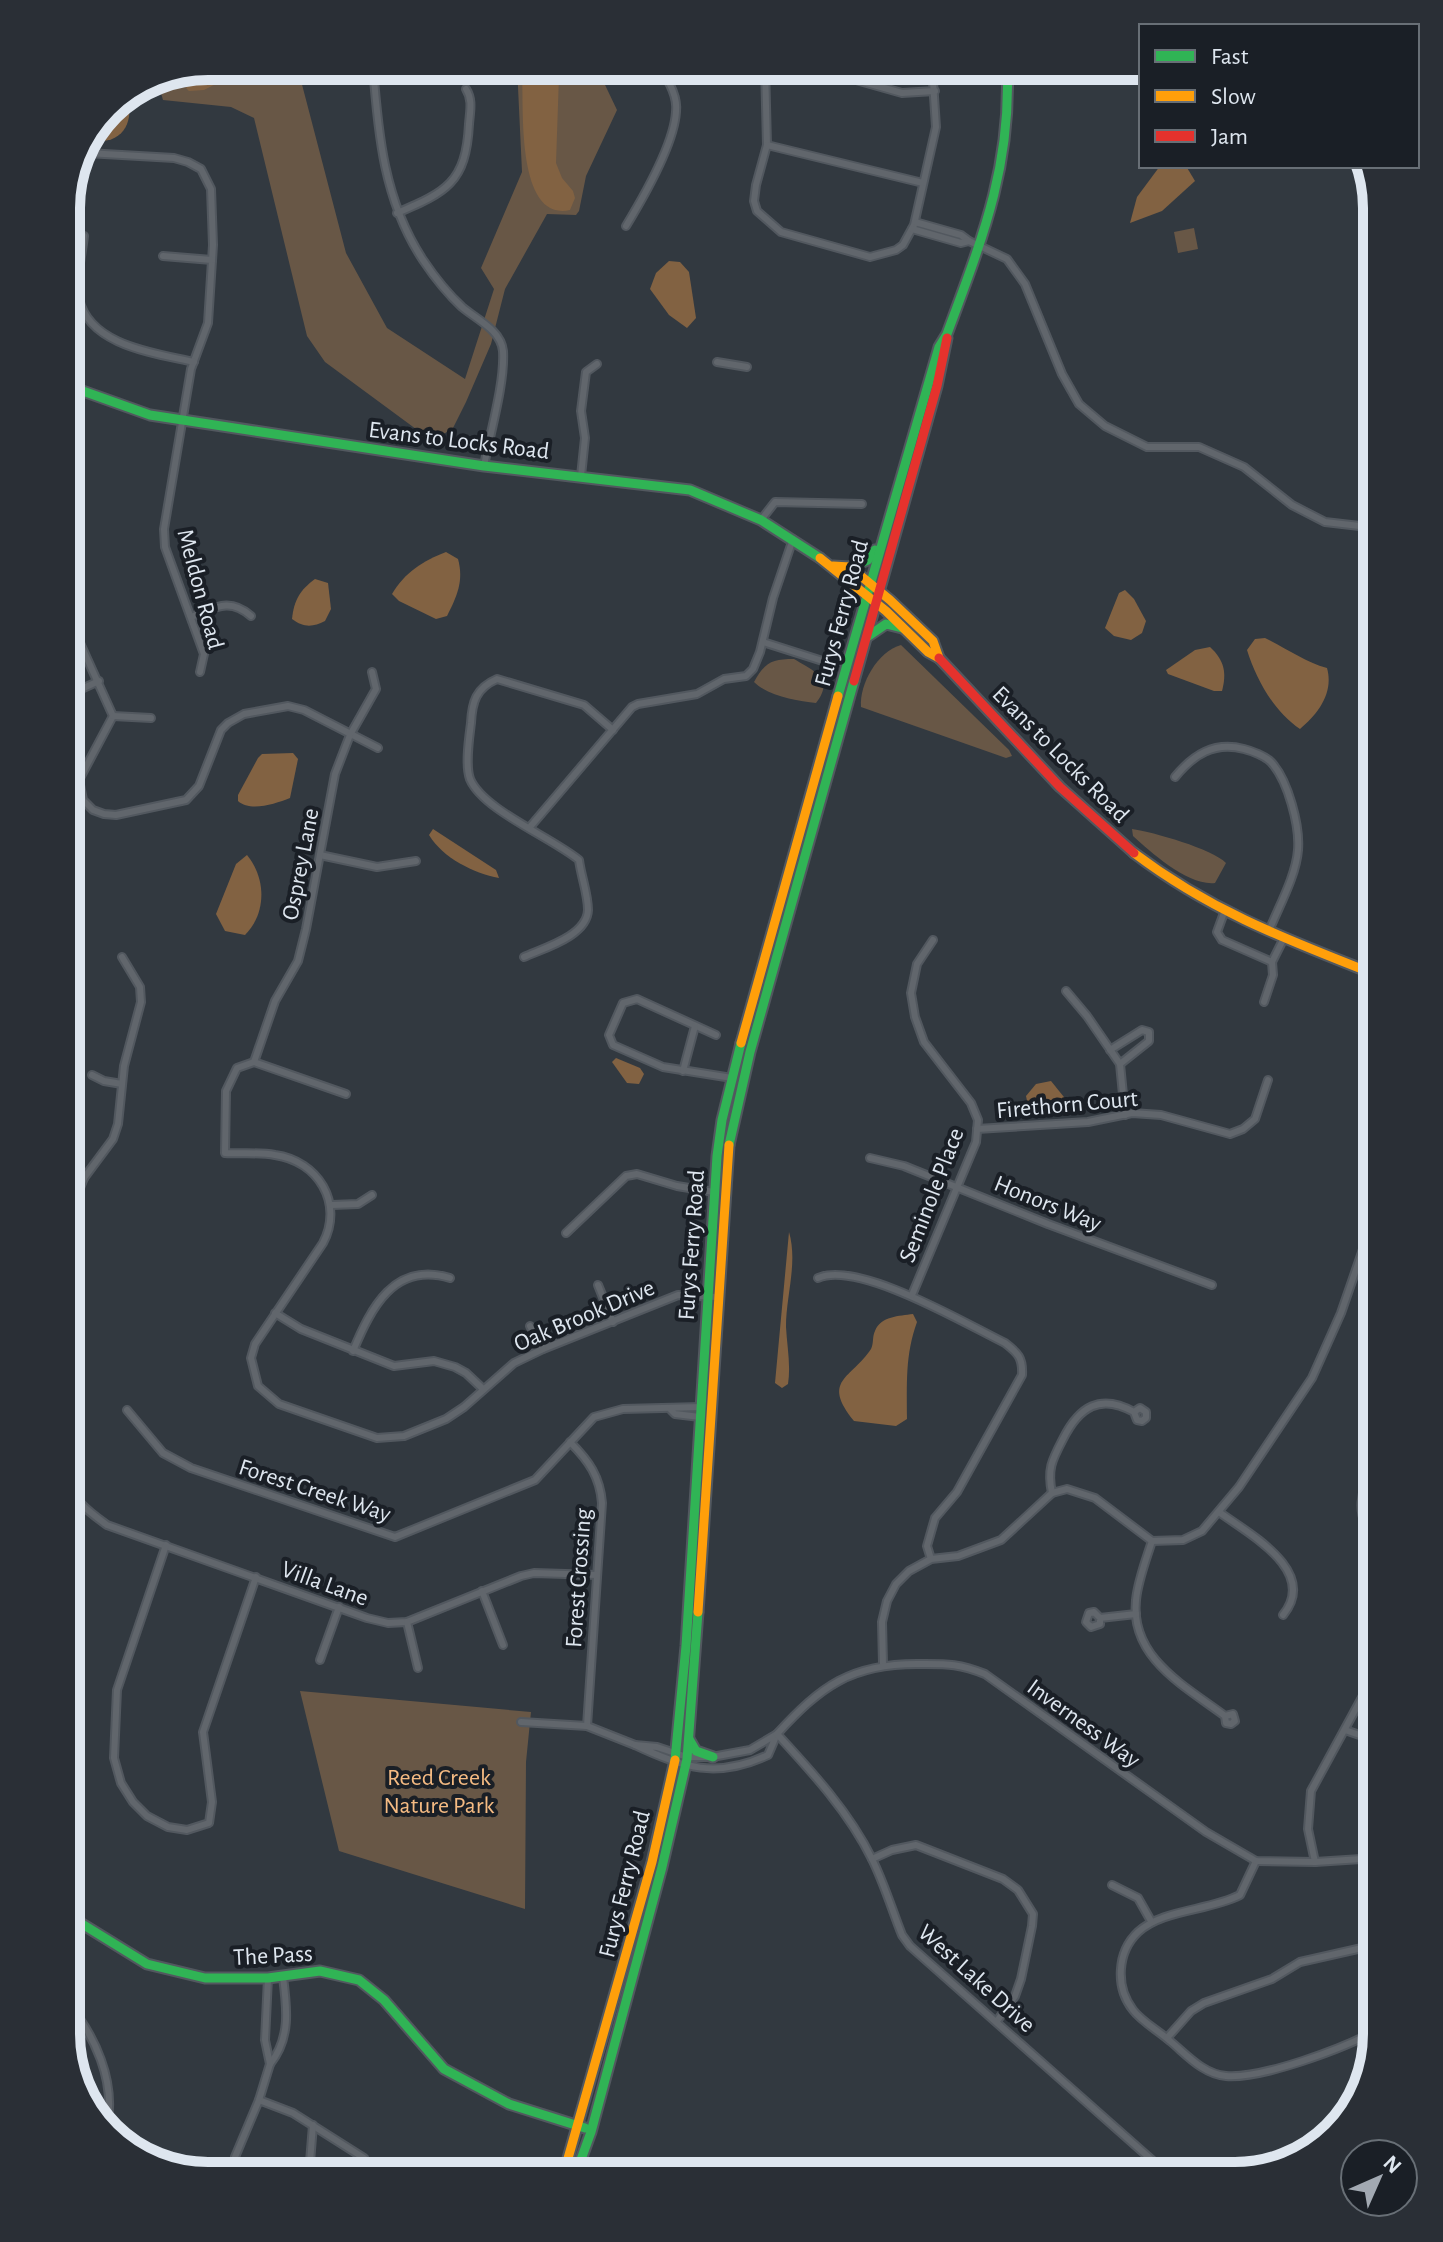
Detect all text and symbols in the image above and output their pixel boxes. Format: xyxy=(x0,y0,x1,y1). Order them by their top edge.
legend xyxy=(1139,24,1419,168)
text: Fast xyxy=(1211,45,1249,69)
text: Slow xyxy=(1211,85,1256,109)
text: Jam xyxy=(1211,125,1248,149)
street label: Evans to Locks Road xyxy=(367,418,551,464)
street label: Meldon Road xyxy=(172,526,228,652)
street label: Furys Ferry Road xyxy=(811,537,873,689)
street label: Evans to Locks Road xyxy=(987,682,1133,828)
street label: Osprey Lane xyxy=(278,806,324,922)
street label: Firethorn Court xyxy=(995,1087,1139,1123)
street label: Seminole Place xyxy=(895,1125,969,1266)
street label: Furys Ferry Road xyxy=(675,1169,709,1321)
street label: Honors Way xyxy=(991,1172,1105,1236)
street label: Oak Brook Drive xyxy=(511,1276,658,1356)
street label: Forest Creek Way xyxy=(236,1455,394,1527)
street label: Forest Crossing xyxy=(562,1507,596,1649)
street label: Villa Lane xyxy=(278,1557,371,1611)
street label: Inverness Way xyxy=(1023,1675,1144,1773)
park label: Reed Creek Nature Park xyxy=(384,1766,494,1818)
street label: Furys Ferry Road xyxy=(595,1808,655,1960)
street label: West Lake Drive xyxy=(913,1920,1040,2037)
street label: The Pass xyxy=(233,1942,313,1970)
north arrow xyxy=(1339,2138,1419,2218)
text: N xyxy=(1379,2151,1406,2178)

